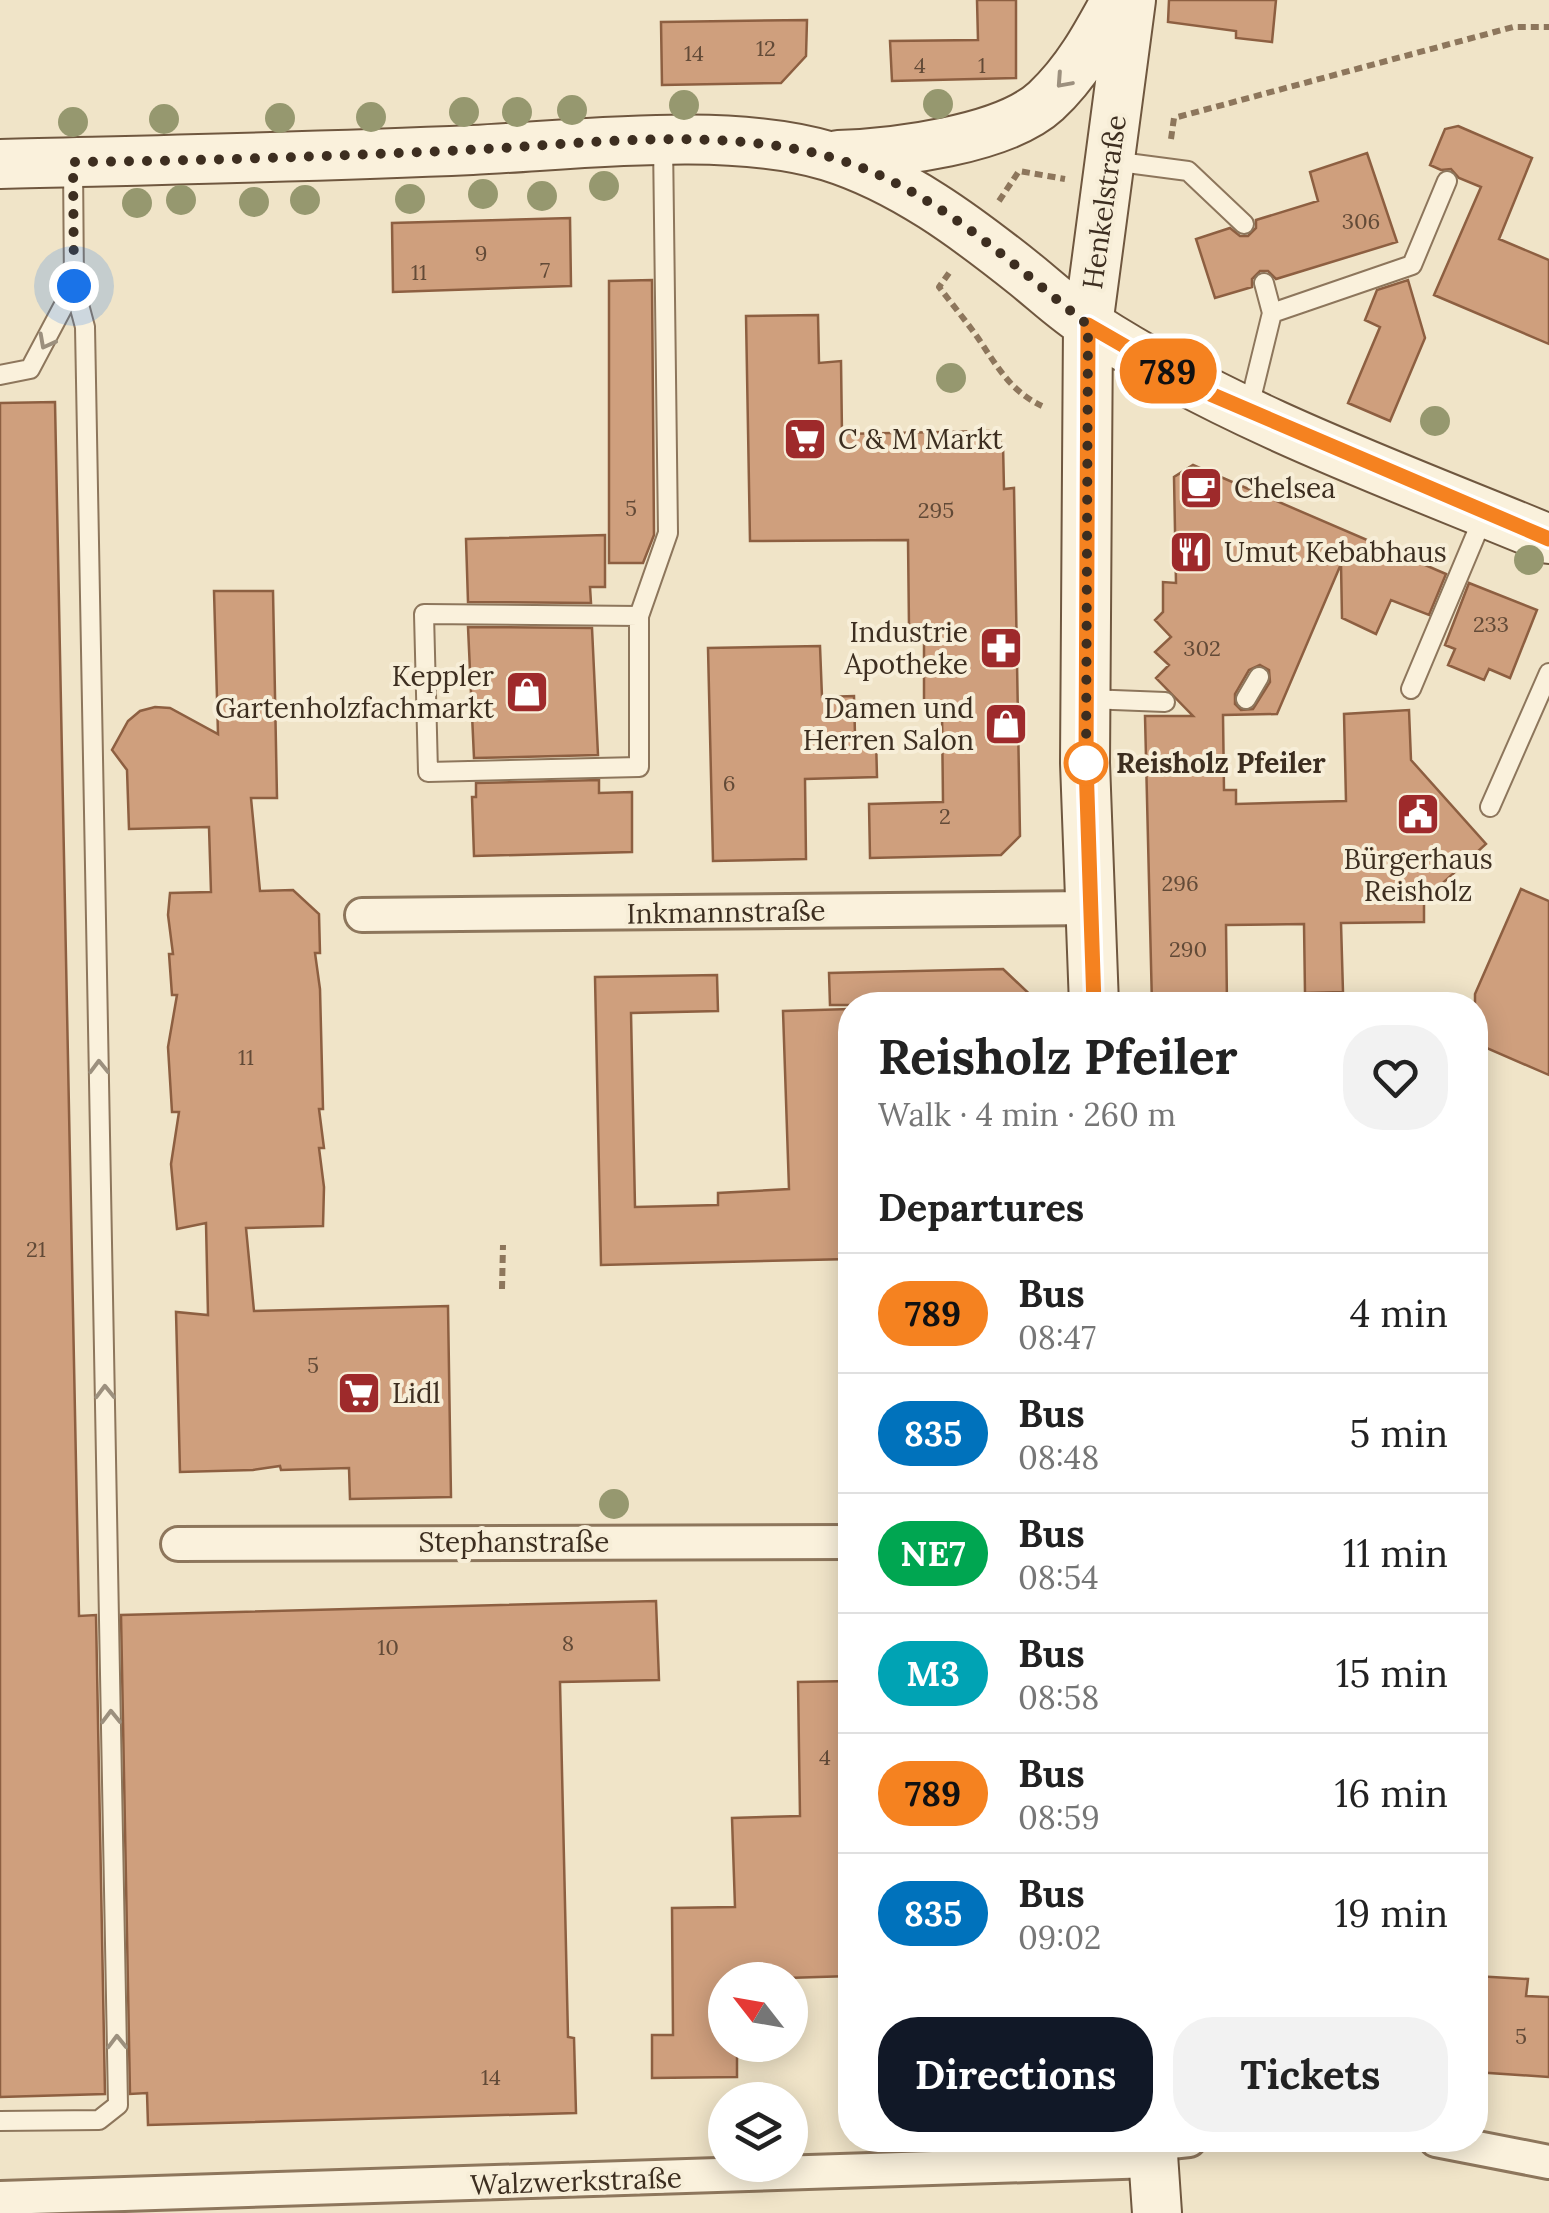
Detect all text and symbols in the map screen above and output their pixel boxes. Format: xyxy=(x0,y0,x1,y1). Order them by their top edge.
house number: 12 xyxy=(756,34,776,62)
house number: 14 xyxy=(684,39,704,67)
house number: 4 xyxy=(914,51,926,79)
house number: 1 xyxy=(978,51,986,79)
one-way arrow xyxy=(1057,69,1075,88)
street label: Henkelstraße xyxy=(1074,113,1134,291)
house number: 306 xyxy=(1342,207,1380,235)
house number: 9 xyxy=(475,239,487,267)
house number: 7 xyxy=(540,256,550,284)
house number: 11 xyxy=(411,258,427,286)
your location xyxy=(49,261,99,311)
one-way arrow xyxy=(38,331,58,349)
line badge: 789 xyxy=(1110,338,1226,404)
text: 789 xyxy=(1140,349,1196,394)
supermarket icon: C & M Markt xyxy=(782,416,828,462)
place label: C & M Markt xyxy=(838,421,1003,457)
cafe icon: Chelsea xyxy=(1178,465,1224,511)
place label: Chelsea xyxy=(1234,470,1336,506)
house number: 5 xyxy=(625,494,637,522)
house number: 295 xyxy=(918,496,954,524)
restaurant icon: Umut Kebabhaus xyxy=(1168,529,1214,575)
place label: Umut Kebabhaus xyxy=(1224,534,1447,570)
house number: 233 xyxy=(1473,610,1509,638)
place label: Industrie Apotheke xyxy=(844,614,968,682)
pharmacy icon: Industrie Apotheke xyxy=(978,625,1024,671)
house number: 302 xyxy=(1183,634,1221,662)
place label: Keppler Gartenholzfachmarkt xyxy=(215,658,494,726)
shop icon: Keppler Gartenholzfachmarkt xyxy=(504,669,550,715)
place label: Damen und Herren Salon xyxy=(803,690,974,758)
shop icon: Damen und Herren Salon xyxy=(983,701,1029,747)
marker: Reisholz Pfeiler xyxy=(1065,742,1107,784)
place label: Reisholz Pfeiler xyxy=(1116,745,1326,781)
house number: 6 xyxy=(723,769,735,797)
public building icon: Bürgerhaus Reisholz xyxy=(1395,791,1441,837)
house number: 2 xyxy=(939,802,951,830)
place label: Bürgerhaus Reisholz xyxy=(1343,841,1493,909)
house number: 296 xyxy=(1161,869,1199,897)
street label: Inkmannstraße xyxy=(626,892,826,932)
house number: 290 xyxy=(1169,935,1207,963)
button: heart xyxy=(1343,1025,1448,1130)
text: Reisholz Pfeiler xyxy=(878,1026,1238,1087)
house number: 11 xyxy=(238,1043,254,1071)
one-way arrow xyxy=(88,1059,109,1075)
text: Walk · 4 min · 260 m xyxy=(878,1094,1176,1135)
text: Departures xyxy=(878,1183,1084,1231)
house number: 21 xyxy=(26,1235,46,1263)
text: Bus xyxy=(1018,1269,1085,1317)
text: 4 min xyxy=(1350,1289,1448,1337)
text: 789 xyxy=(905,1291,961,1336)
text: 08:47 xyxy=(1018,1317,1096,1358)
house number: 5 xyxy=(307,1351,319,1379)
supermarket icon: Lidl xyxy=(336,1370,382,1416)
place label: Lidl xyxy=(392,1375,440,1411)
one-way arrow xyxy=(94,1384,115,1400)
text: Bus xyxy=(1018,1389,1085,1437)
text: 5 min xyxy=(1350,1409,1448,1457)
text: 835 xyxy=(904,1411,962,1456)
text: 08:48 xyxy=(1018,1437,1099,1478)
text: Bus xyxy=(1018,1509,1085,1557)
street label: Stephanstraße xyxy=(418,1524,610,1560)
text: 11 min xyxy=(1343,1529,1448,1577)
text: NE7 xyxy=(900,1531,966,1576)
text: 08:54 xyxy=(1018,1557,1099,1598)
house number: 8 xyxy=(562,1629,574,1657)
text: Bus xyxy=(1018,1629,1085,1677)
house number: 10 xyxy=(377,1633,399,1661)
text: 15 min xyxy=(1336,1649,1448,1697)
text: M3 xyxy=(906,1651,960,1696)
text: 08:58 xyxy=(1018,1677,1099,1718)
one-way arrow xyxy=(100,1709,122,1724)
house number: 4 xyxy=(819,1743,831,1771)
text: Bus xyxy=(1018,1749,1085,1797)
text: 16 min xyxy=(1334,1769,1448,1817)
text: 789 xyxy=(905,1771,961,1816)
text: 08:59 xyxy=(1018,1797,1100,1838)
text: Bus xyxy=(1018,1869,1085,1917)
text: 19 min xyxy=(1334,1889,1448,1937)
text: 835 xyxy=(904,1891,962,1936)
text: 09:02 xyxy=(1018,1917,1101,1958)
north arrow xyxy=(708,1962,808,2062)
map controls xyxy=(708,1962,808,2182)
button: Directions xyxy=(878,2017,1153,2132)
button: Tickets xyxy=(1173,2017,1448,2132)
house number: 5 xyxy=(1515,2022,1527,2050)
one-way arrow xyxy=(106,2033,128,2048)
house number: 14 xyxy=(481,2063,501,2091)
button: layers xyxy=(708,2082,808,2182)
street label: Walzwerkstraße xyxy=(469,2159,683,2203)

